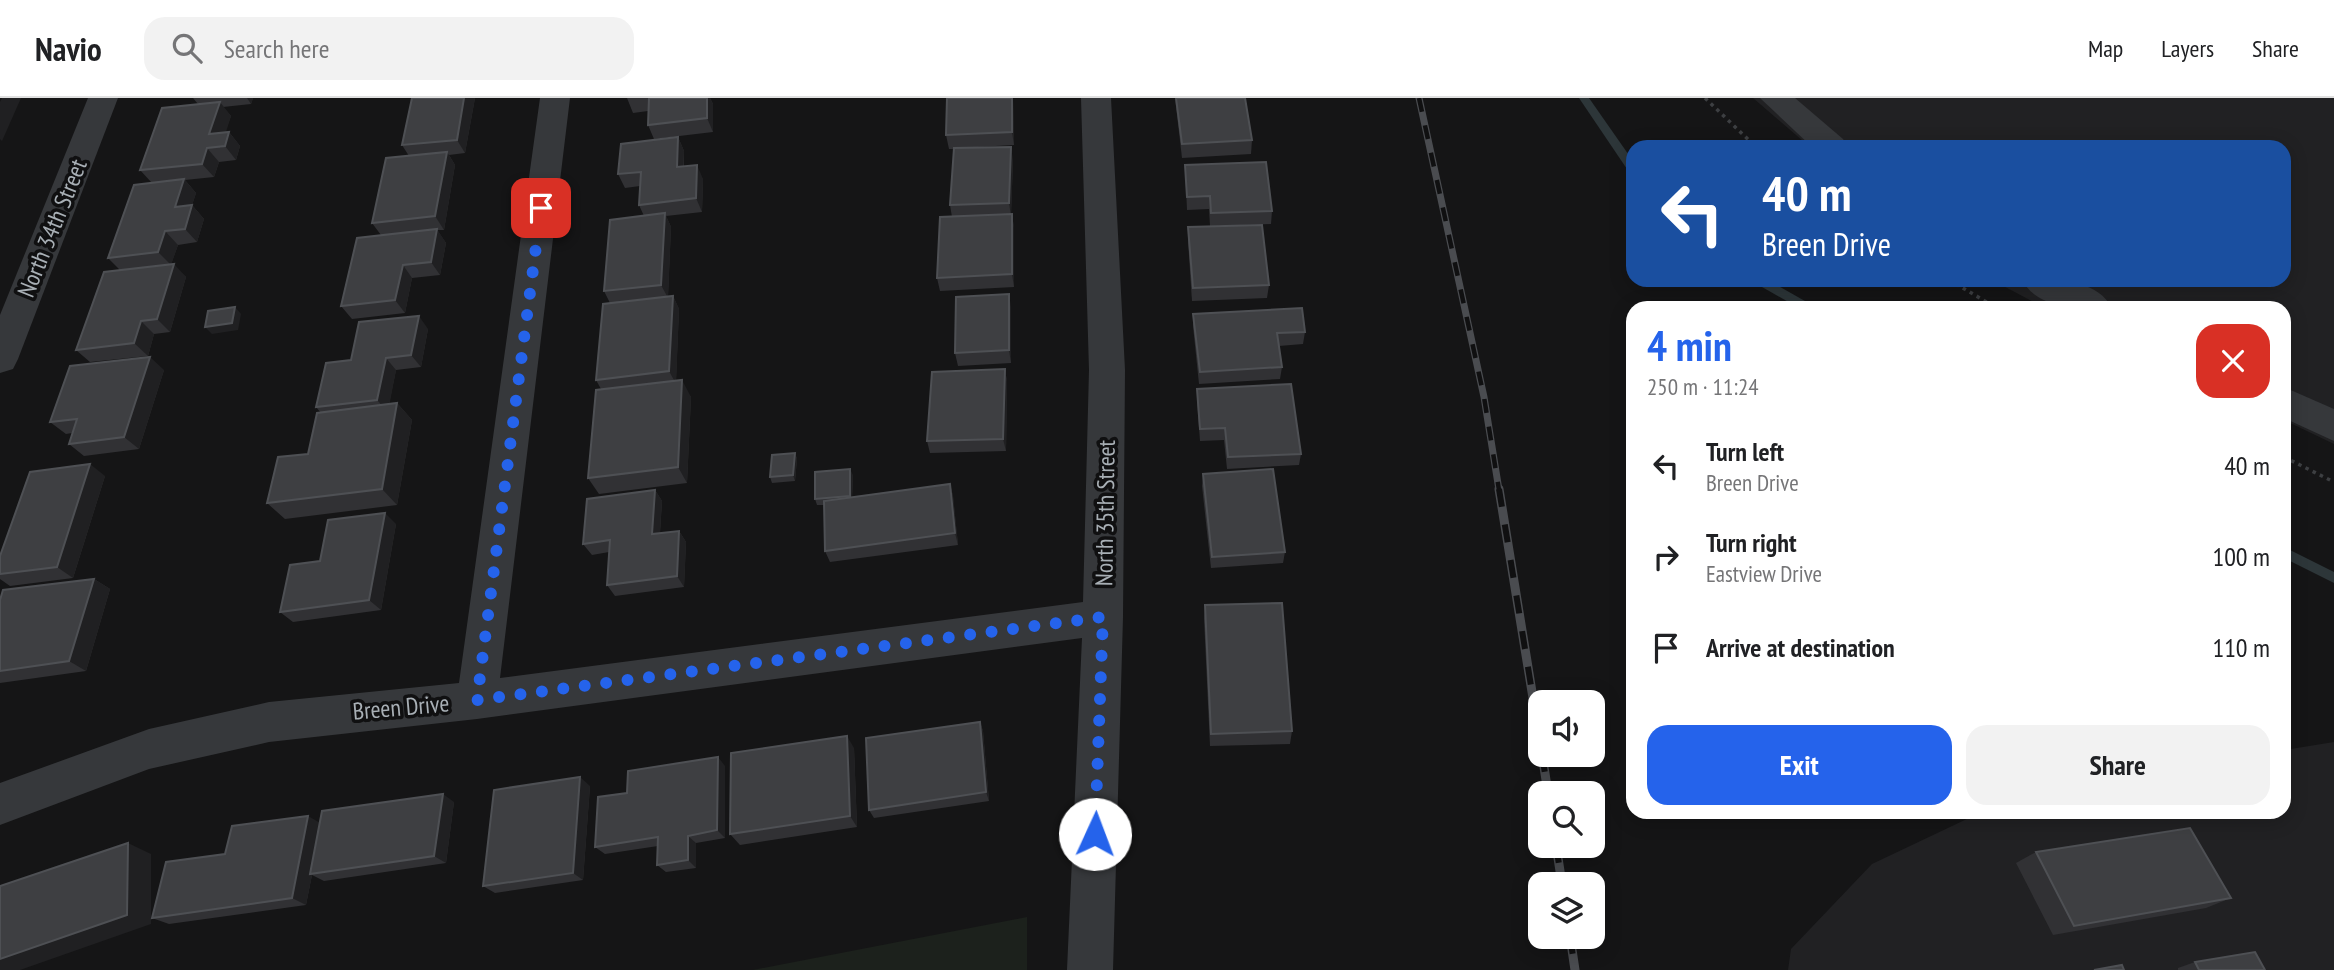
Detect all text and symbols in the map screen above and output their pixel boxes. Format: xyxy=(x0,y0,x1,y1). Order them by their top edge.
search box xyxy=(144,17,634,80)
text: Navio xyxy=(35,27,102,70)
icon: search xyxy=(168,29,206,67)
text: Search here xyxy=(224,32,329,65)
text: Map xyxy=(2088,33,2123,64)
text: Layers xyxy=(2161,33,2214,64)
text: Share xyxy=(2252,33,2299,64)
street label: North 34th Street xyxy=(10,154,94,302)
text: 40 m xyxy=(1762,161,1851,225)
icon: left xyxy=(1647,168,1738,259)
pin xyxy=(511,178,571,238)
icon: arrive xyxy=(522,189,560,227)
text: Breen Drive xyxy=(1762,223,1891,265)
text: 4 min xyxy=(1647,318,1732,373)
button: close xyxy=(2196,324,2270,398)
text: 250 m · 11:24 xyxy=(1647,372,1759,401)
text: Turn left xyxy=(1706,435,1784,468)
street label: North 35th Street xyxy=(1088,439,1122,586)
icon: left xyxy=(1647,447,1685,485)
text: 40 m xyxy=(2224,449,2270,482)
text: Breen Drive xyxy=(1706,468,1799,497)
text: Turn right xyxy=(1706,526,1797,559)
icon: right xyxy=(1647,538,1685,576)
text: 100 m xyxy=(2212,540,2270,573)
text: Eastview Drive xyxy=(1706,559,1822,588)
icon: arrive xyxy=(1647,629,1685,667)
text: Arrive at destination xyxy=(1706,631,1895,664)
text: 110 m xyxy=(2212,631,2270,664)
street label: Breen Drive xyxy=(351,687,451,727)
map controls xyxy=(1528,690,1605,949)
button: sound xyxy=(1528,690,1605,767)
button: Exit xyxy=(1647,725,1952,805)
button: Share xyxy=(1966,725,2270,805)
button: search xyxy=(1528,781,1605,858)
position arrow xyxy=(1058,797,1132,871)
button: layers xyxy=(1528,872,1605,949)

